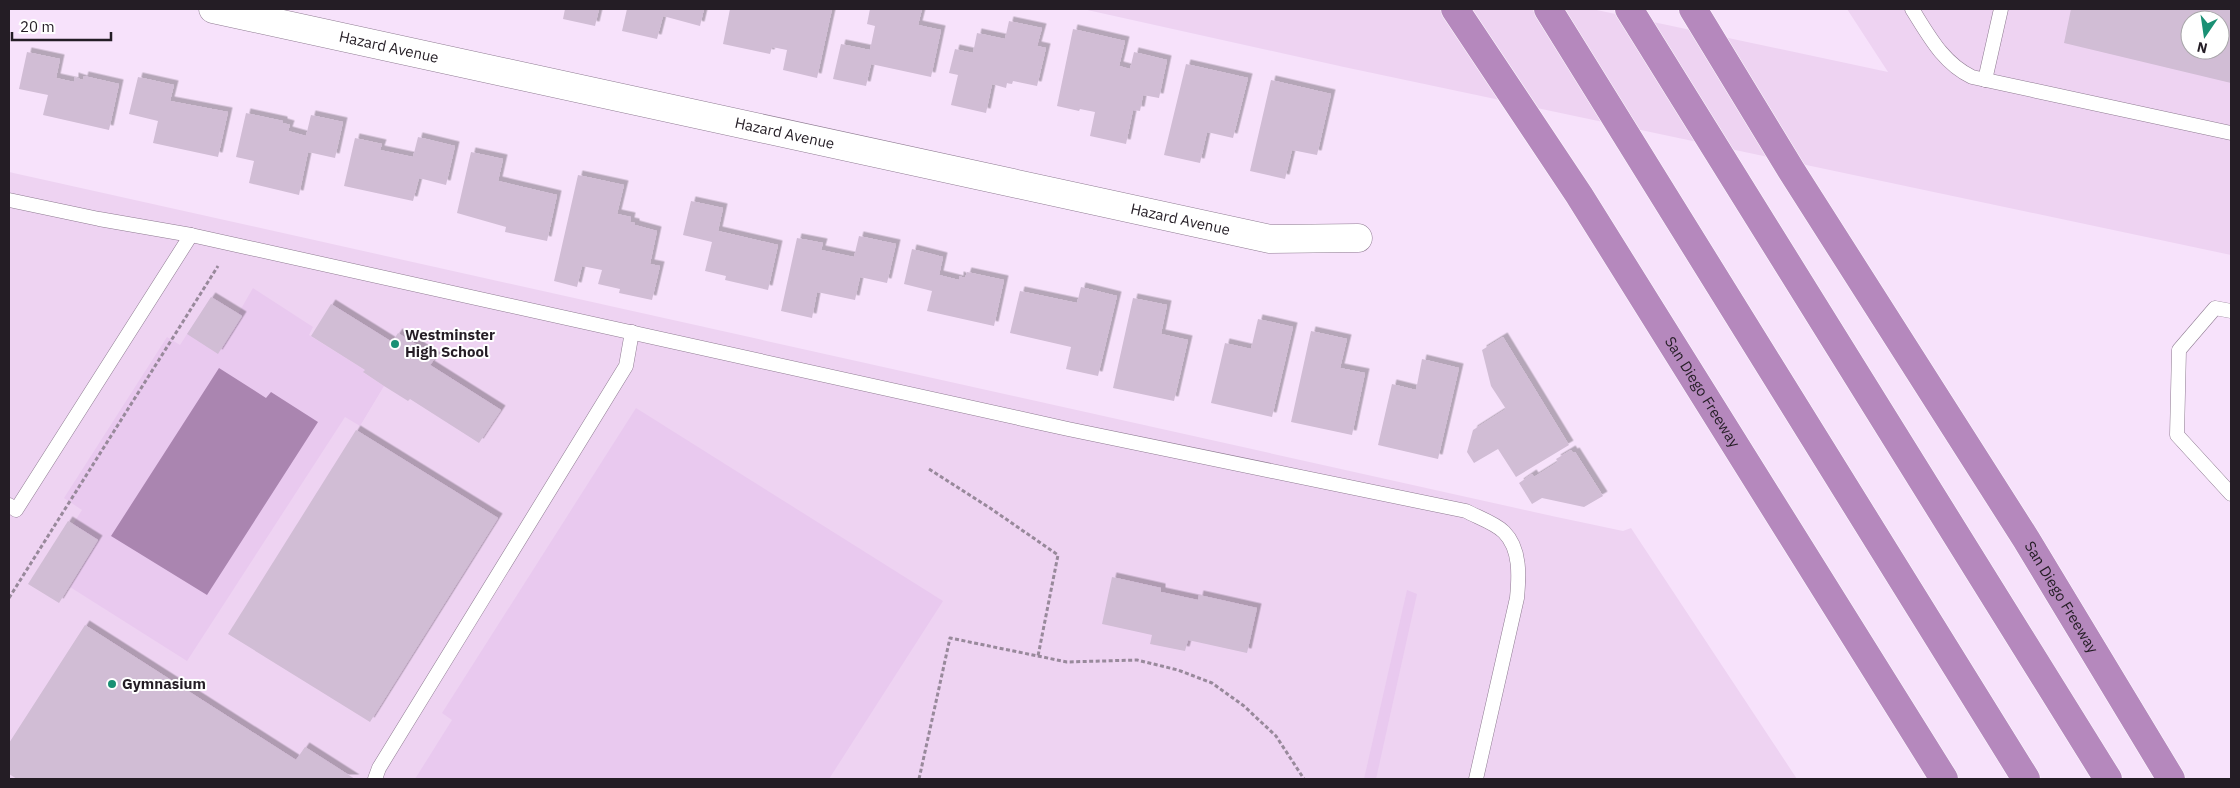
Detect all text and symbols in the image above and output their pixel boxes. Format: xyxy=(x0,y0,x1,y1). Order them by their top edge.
scale bar xyxy=(12,10,111,42)
north arrow xyxy=(2180,10,2230,60)
text: 20 m xyxy=(20,17,55,36)
street label: Hazard Avenue xyxy=(337,27,441,67)
text: N xyxy=(2195,38,2209,58)
street label: Hazard Avenue xyxy=(733,113,836,153)
street label: Hazard Avenue xyxy=(1129,199,1232,239)
place label: Westminster High School xyxy=(405,325,495,361)
street label: San Diego Freeway xyxy=(1661,333,1745,451)
marker: Westminster High School xyxy=(389,338,401,350)
street label: San Diego Freeway xyxy=(2021,538,2103,657)
place label: Gymnasium xyxy=(122,674,206,693)
marker: Gymnasium xyxy=(106,678,118,690)

